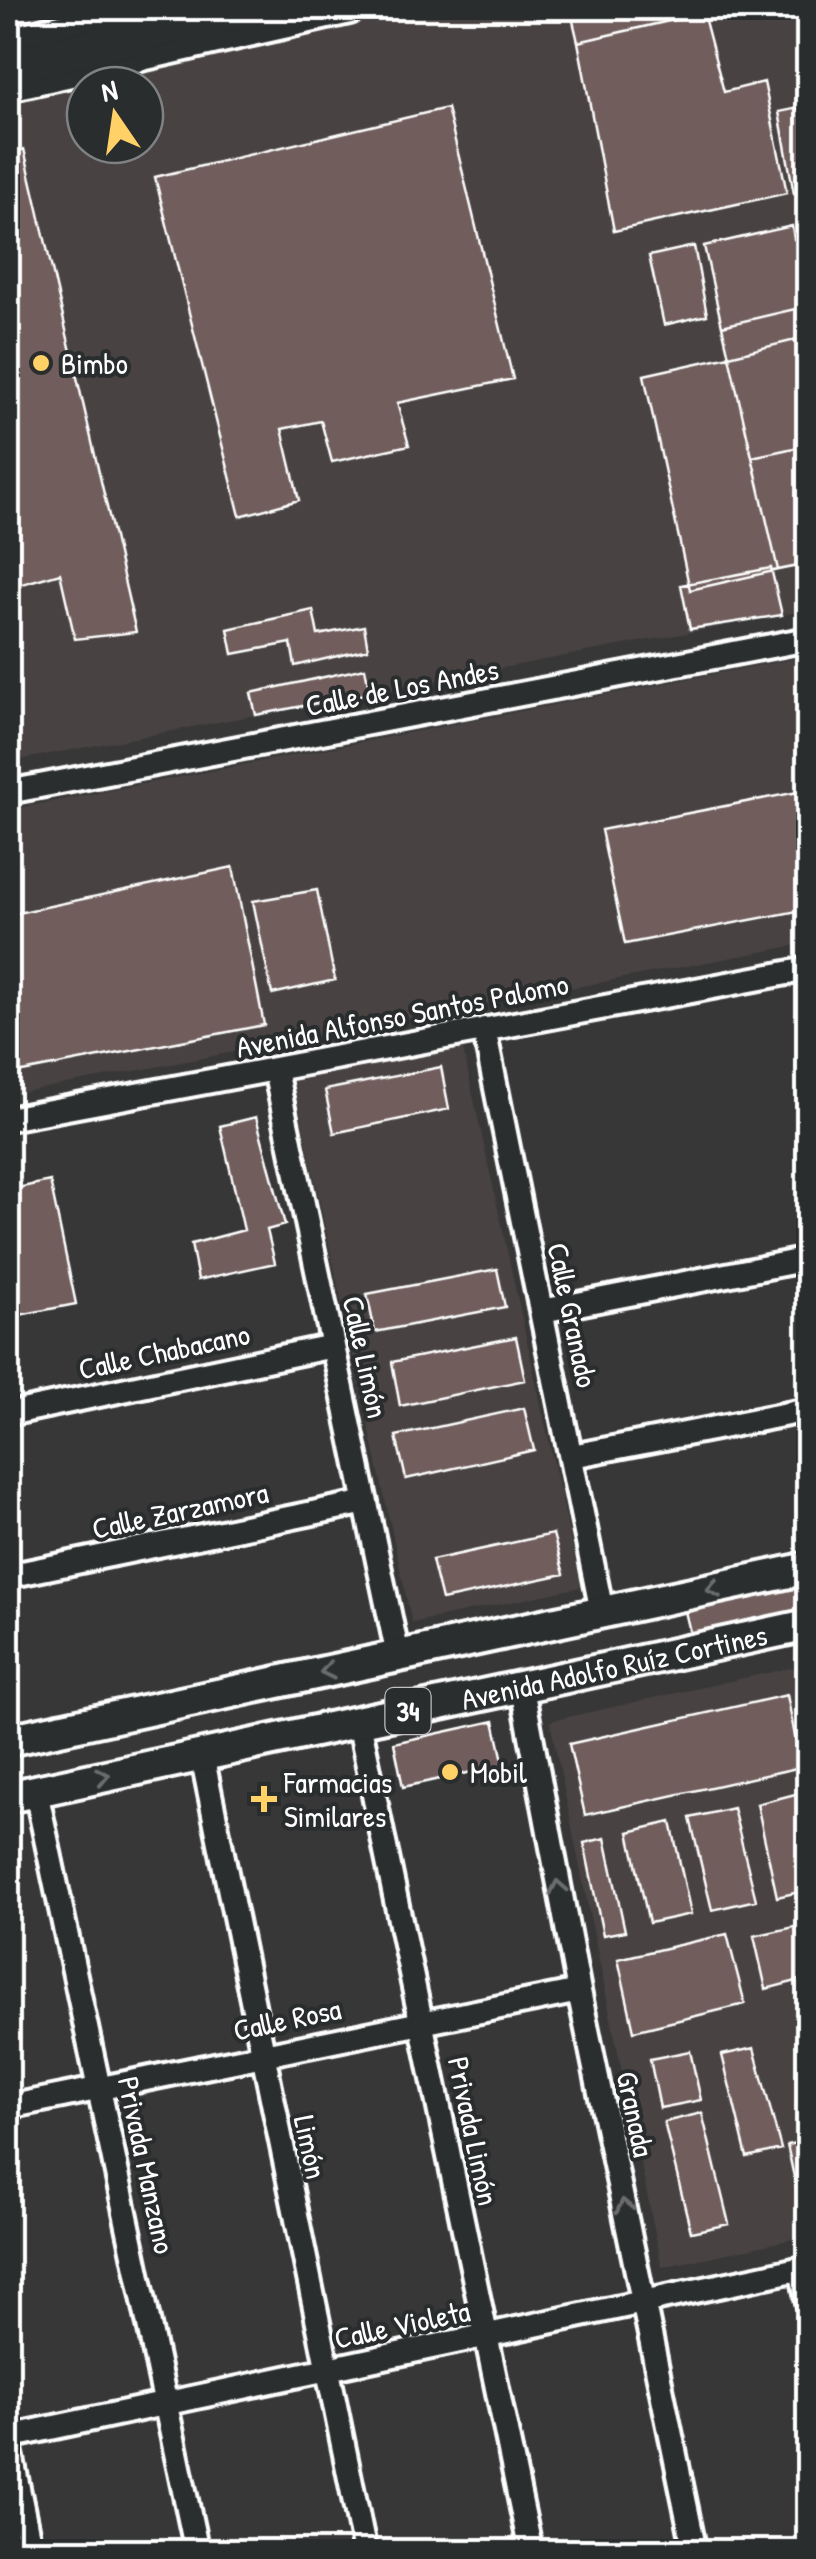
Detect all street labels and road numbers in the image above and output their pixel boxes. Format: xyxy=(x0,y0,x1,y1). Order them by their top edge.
street label: Calle de Los Andes xyxy=(302,649,502,725)
street label: Avenida Alfonso Santos Palomo xyxy=(233,963,571,1067)
street label: Calle Granado xyxy=(538,1239,608,1391)
street label: Calle Limón xyxy=(334,1292,398,1422)
street label: Calle Chabacano xyxy=(75,1313,253,1389)
street label: Calle Zarzamora xyxy=(88,1472,272,1548)
street label: Avenida Adolfo Ruíz Cortines xyxy=(458,1614,771,1719)
road number: 34 xyxy=(386,1688,430,1734)
street label: Calle Rosa xyxy=(230,1988,345,2050)
street label: Privada Limón xyxy=(439,2053,509,2209)
street label: Granada xyxy=(607,2068,665,2161)
street label: Privada Manzano xyxy=(109,2073,185,2257)
street label: Limón xyxy=(285,2112,337,2182)
street label: Calle Violeta xyxy=(331,2290,474,2358)

